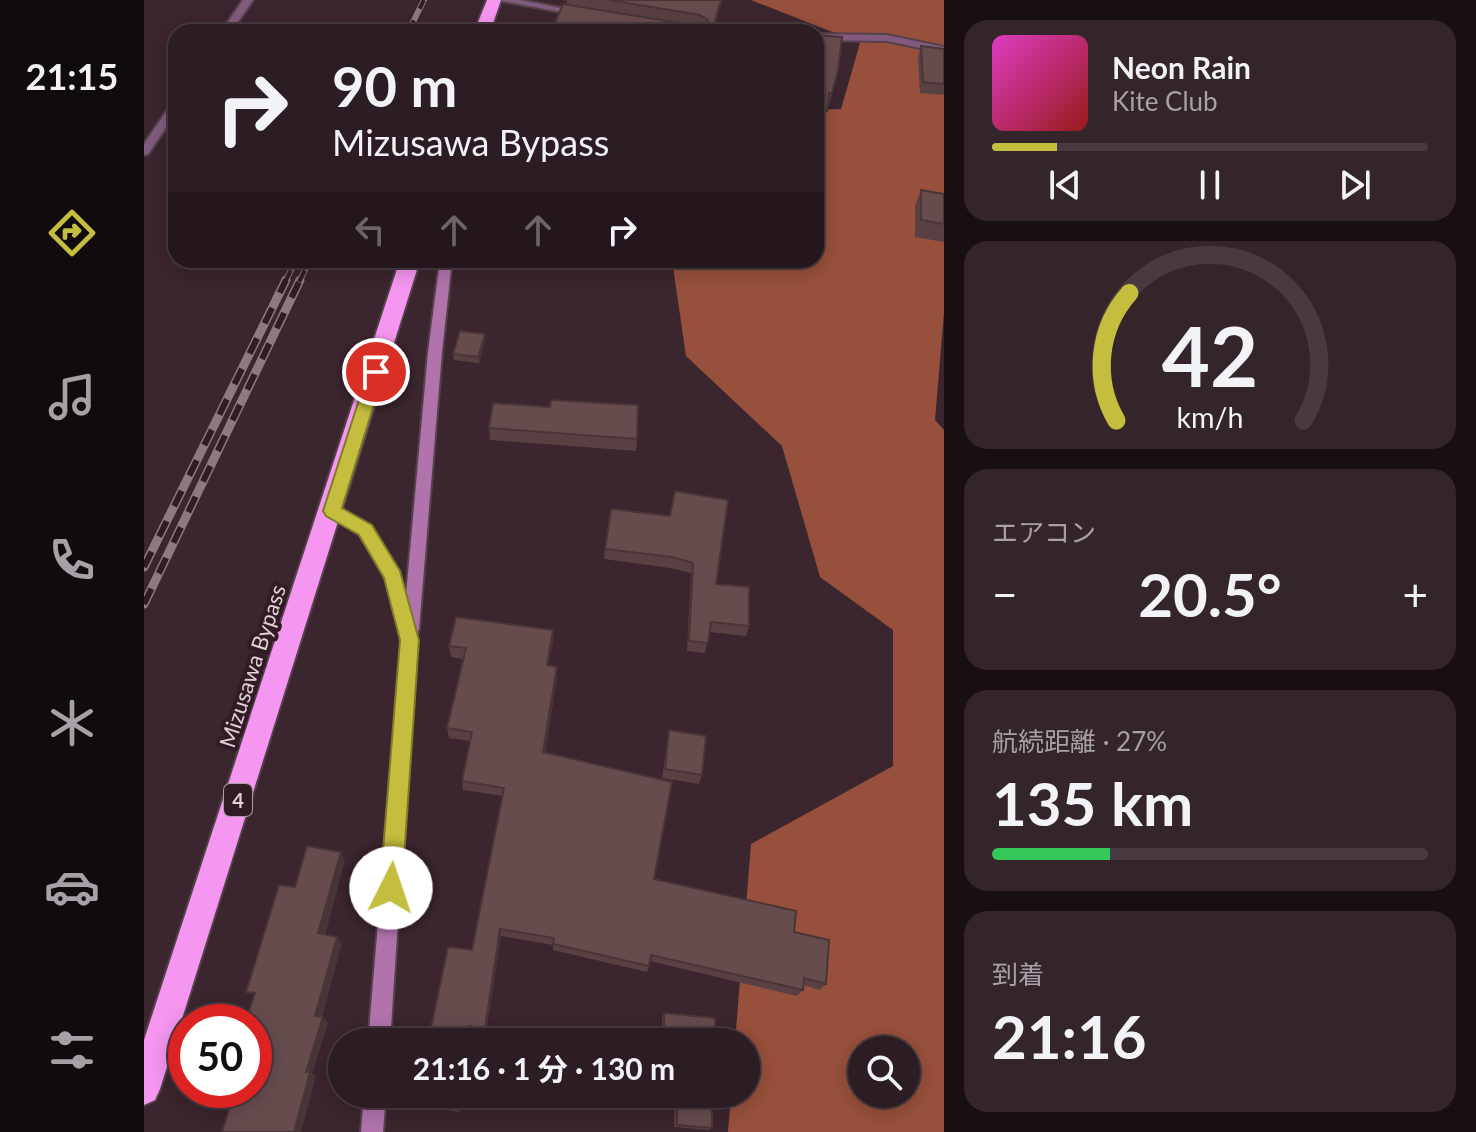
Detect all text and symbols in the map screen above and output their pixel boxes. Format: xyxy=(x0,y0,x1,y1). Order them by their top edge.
text: Neon Rain xyxy=(1112,49,1251,85)
text: 90 m xyxy=(332,52,457,119)
text: 21:15 xyxy=(26,54,118,98)
icon: right xyxy=(200,56,304,160)
text: Kite Club xyxy=(1112,85,1218,117)
text: Mizusawa Bypass xyxy=(332,120,609,164)
icon: previous xyxy=(1043,163,1087,207)
icon: pause xyxy=(1188,163,1232,207)
icon: next xyxy=(1333,163,1377,207)
icon: directions xyxy=(44,205,100,261)
icon: left xyxy=(348,208,392,252)
icon: ahead xyxy=(432,208,476,252)
icon: ahead xyxy=(516,208,560,252)
icon: right xyxy=(600,208,644,252)
text: 42 xyxy=(1162,305,1258,405)
pin xyxy=(342,338,410,406)
icon: arrive xyxy=(354,350,398,394)
icon: music xyxy=(44,369,100,425)
text: km/h xyxy=(1177,400,1243,434)
text: エアコン xyxy=(992,516,1096,548)
icon: phone xyxy=(44,532,100,588)
text: 20.5° xyxy=(1138,558,1282,630)
text: − xyxy=(992,568,1018,620)
text: + xyxy=(1402,568,1428,620)
street label: Mizusawa Bypass xyxy=(213,581,291,751)
icon: climate xyxy=(44,695,100,751)
text: 航続距離 · 27% xyxy=(992,725,1167,757)
text: 135 km xyxy=(992,767,1193,839)
road number: 4 xyxy=(224,784,252,816)
position arrow xyxy=(349,846,433,930)
icon: car xyxy=(44,859,100,915)
text: 到着 xyxy=(992,958,1044,990)
text: 21:16 xyxy=(992,1000,1147,1072)
speed limit sign: 50 xyxy=(168,1004,272,1108)
icon: filters xyxy=(44,1022,100,1078)
map controls xyxy=(848,1036,920,1108)
button: search xyxy=(848,1036,920,1108)
text: 21:16 · 1 分 · 130 m xyxy=(413,1050,675,1086)

